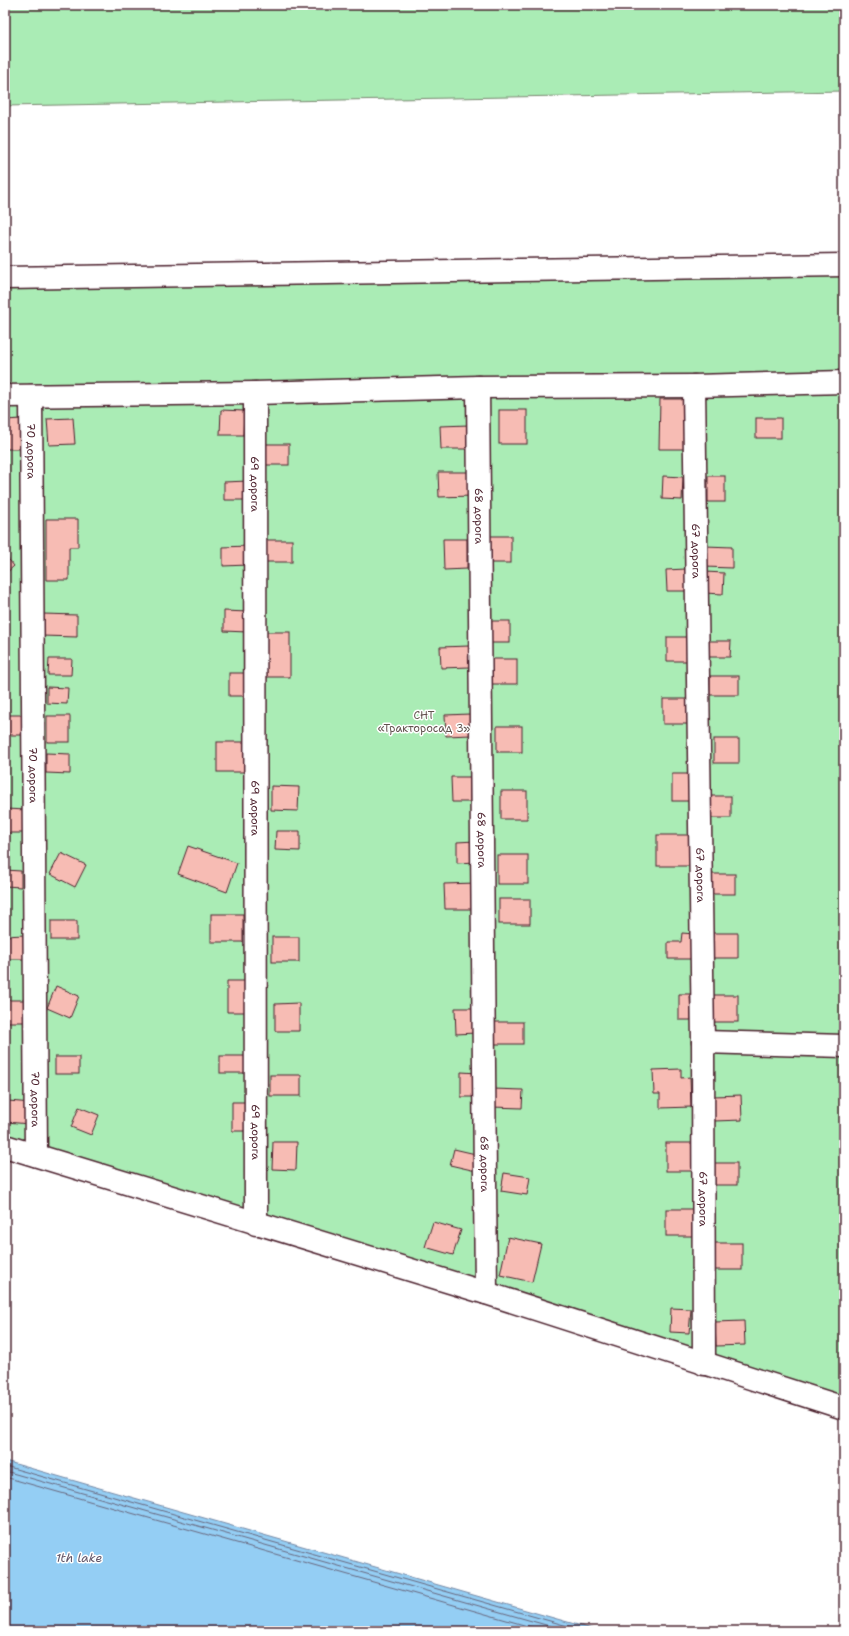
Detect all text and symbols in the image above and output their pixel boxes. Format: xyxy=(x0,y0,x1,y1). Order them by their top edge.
street label: 70 дорога xyxy=(24,423,39,479)
street label: 69 дорога xyxy=(248,456,263,512)
street label: 68 дорога xyxy=(471,488,487,544)
street label: 67 дорога xyxy=(688,523,704,579)
park label: СНТ «Тракторосад 3» xyxy=(378,708,470,736)
street label: 70 дорога xyxy=(26,747,41,803)
street label: 69 дорога xyxy=(248,780,263,836)
street label: 68 дорога xyxy=(474,812,490,868)
street label: 67 дорога xyxy=(693,847,709,903)
street label: 70 дорога xyxy=(28,1071,43,1127)
street label: 69 дорога xyxy=(248,1104,263,1160)
street label: 68 дорога xyxy=(477,1136,493,1192)
street label: 67 дорога xyxy=(696,1171,711,1227)
water label: 1th lake xyxy=(56,1550,102,1566)

